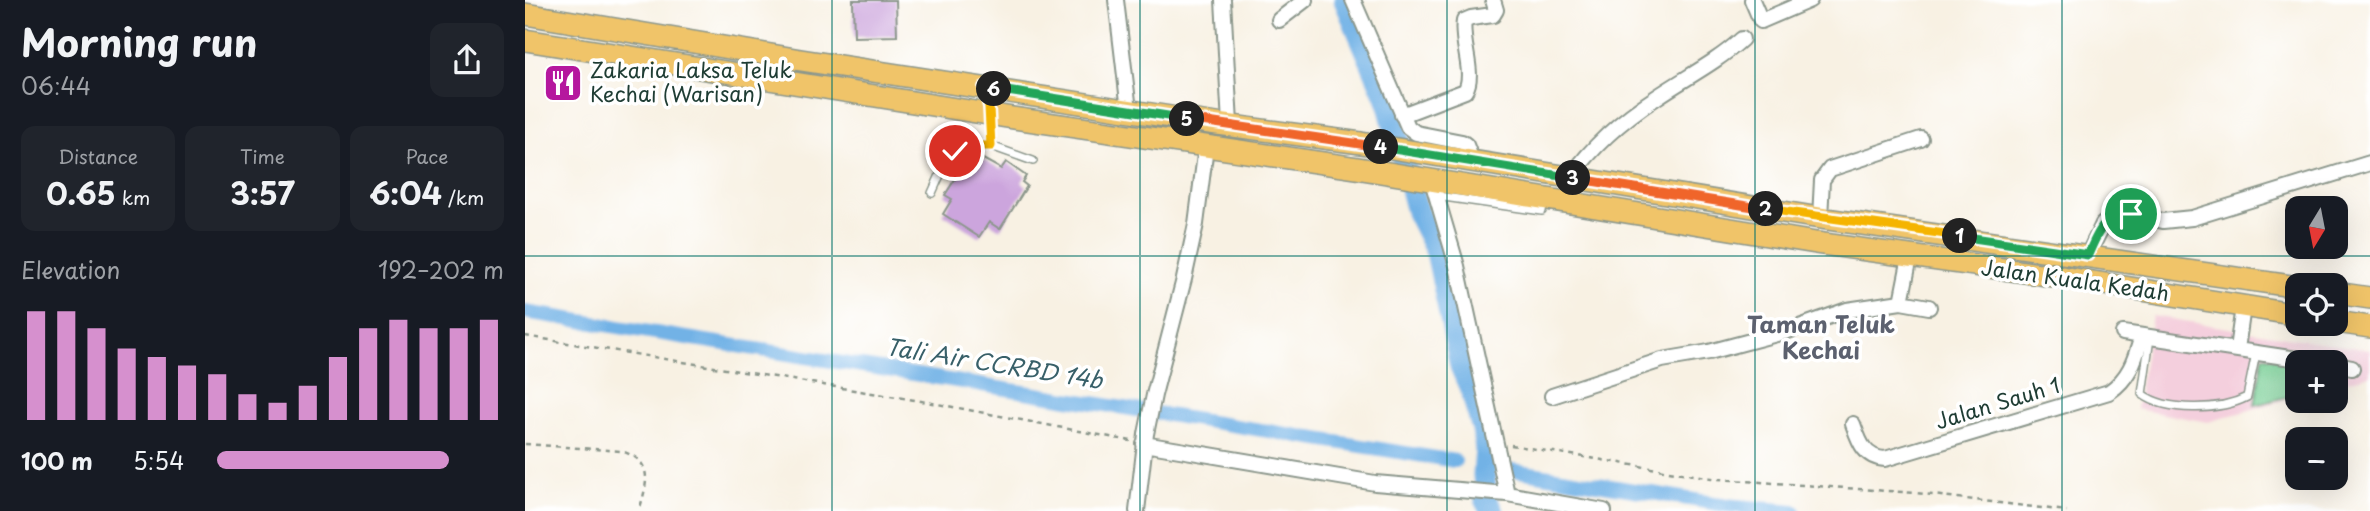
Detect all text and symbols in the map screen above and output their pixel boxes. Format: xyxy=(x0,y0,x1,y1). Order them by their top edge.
text: Morning run xyxy=(21,13,257,70)
button: share xyxy=(430,23,504,97)
place label: Zakaria Laksa Teluk Kechai (Warisan) xyxy=(590,53,792,109)
restaurant icon: Zakaria Laksa Teluk Kechai (Warisan) xyxy=(542,62,584,104)
text: 06:44 xyxy=(21,68,91,103)
pin: 6 xyxy=(977,72,1011,106)
text: 6 xyxy=(987,74,1000,102)
pin: 5 xyxy=(1169,102,1205,136)
text: 5 xyxy=(1180,104,1193,132)
pin xyxy=(925,121,985,181)
pin: 4 xyxy=(1363,130,1399,164)
icon: check xyxy=(936,132,974,170)
text: 4 xyxy=(1374,132,1387,160)
text: Distance xyxy=(58,142,138,170)
text: Time xyxy=(240,142,285,170)
text: Pace xyxy=(405,142,448,170)
pin: 3 xyxy=(1555,160,1591,196)
text: 3 xyxy=(1566,163,1579,191)
text: 0.65 xyxy=(46,170,116,215)
text: 3:57 xyxy=(230,170,295,215)
text: 6:04 xyxy=(369,170,442,215)
text: km xyxy=(116,183,150,211)
text: /km xyxy=(442,183,484,211)
pin xyxy=(2101,184,2161,244)
pin: 2 xyxy=(1749,192,1783,227)
text: 2 xyxy=(1759,194,1772,222)
icon: arrive xyxy=(2112,195,2150,233)
north arrow xyxy=(2285,196,2349,259)
map controls xyxy=(2285,196,2348,490)
pin: 1 xyxy=(1943,218,1977,254)
text: 1 xyxy=(1955,221,1964,249)
street label: Jalan Kuala Kedah xyxy=(1979,250,2171,308)
text: Elevation xyxy=(21,252,120,287)
text: 192–202 m xyxy=(378,252,504,287)
button: locate xyxy=(2285,273,2348,336)
district label: Taman Teluk Kechai xyxy=(1747,306,1896,367)
water label: Tali Air CCRBD 14b xyxy=(883,328,1107,397)
button: + xyxy=(2285,350,2348,413)
street label: Jalan Sauh 1 xyxy=(1931,368,2064,436)
button: − xyxy=(2285,427,2348,490)
text: 100 m xyxy=(21,443,93,478)
text: 5:54 xyxy=(133,443,184,478)

